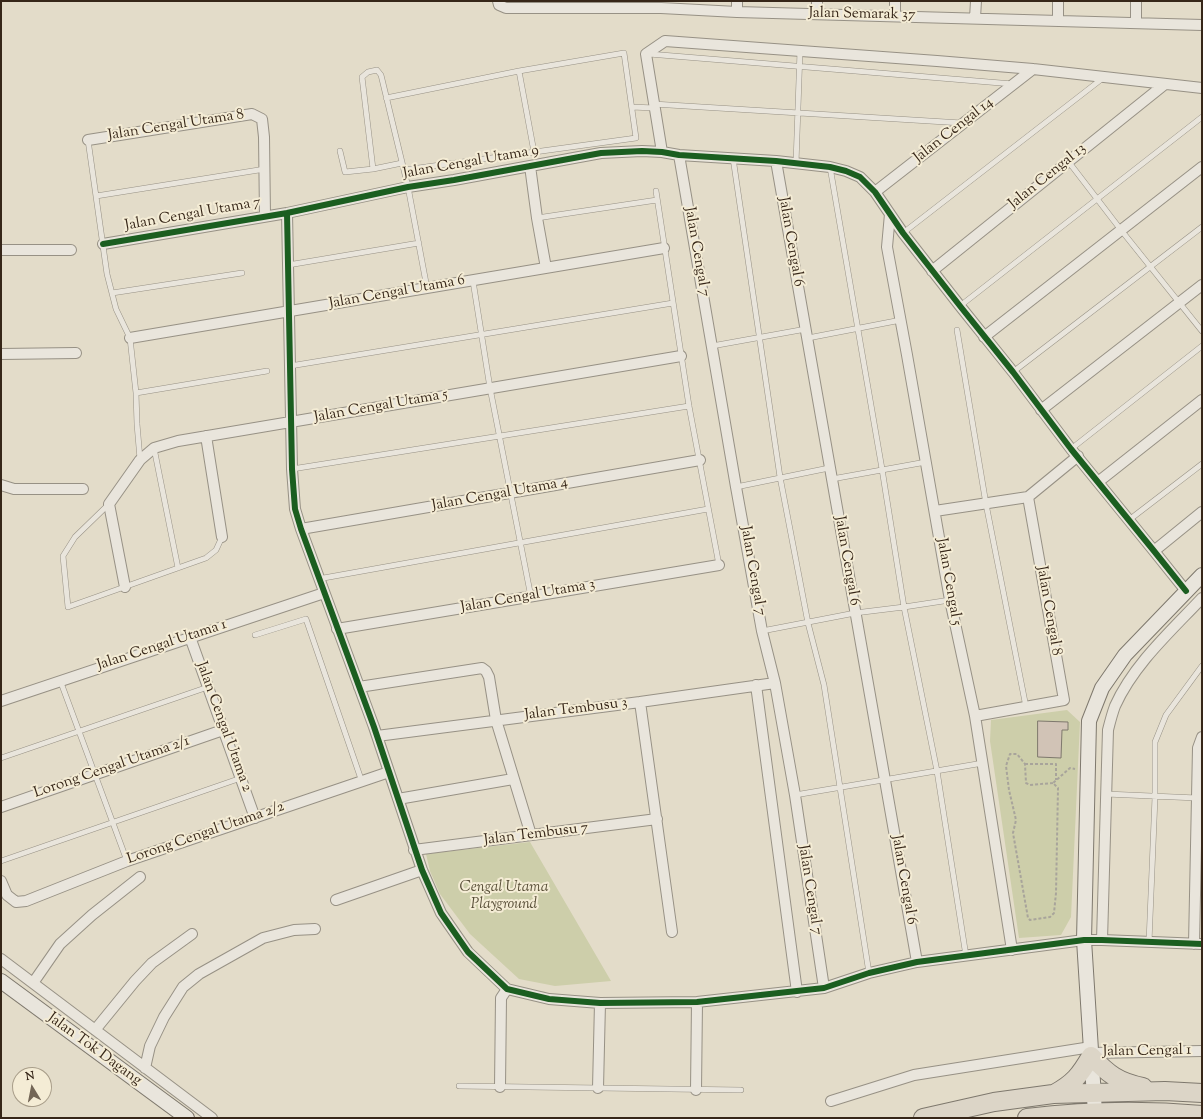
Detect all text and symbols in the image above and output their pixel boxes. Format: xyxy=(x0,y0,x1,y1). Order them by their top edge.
street label: Jalan Semarak 37 xyxy=(808,5,916,25)
street label: Jalan Cengal 14 xyxy=(911,94,997,168)
street label: Jalan Cengal Utama 8 xyxy=(107,106,245,146)
street label: Jalan Cengal 13 xyxy=(1006,140,1090,214)
street label: Jalan Cengal Utama 9 xyxy=(402,142,540,184)
street label: Jalan Cengal Utama 7 xyxy=(124,194,262,236)
street label: Jalan Cengal 6 xyxy=(773,196,807,288)
street label: Jalan Cengal 7 xyxy=(679,206,713,298)
street label: Jalan Cengal Utama 6 xyxy=(328,272,466,314)
street label: Jalan Cengal Utama 5 xyxy=(313,386,449,428)
street label: Jalan Cengal Utama 4 xyxy=(431,474,569,516)
street label: Jalan Cengal 6 xyxy=(829,515,863,607)
street label: Jalan Cengal 7 xyxy=(735,525,769,617)
street label: Jalan Cengal 5 xyxy=(931,537,965,627)
street label: Jalan Cengal 8 xyxy=(1031,565,1065,657)
street label: Jalan Cengal Utama 3 xyxy=(459,576,597,618)
street label: Jalan Cengal Utama 1 xyxy=(95,617,229,675)
street label: Jalan Cengal Utama 2 xyxy=(191,659,255,795)
street label: Jalan Tembusu 3 xyxy=(524,695,628,725)
street label: Lorong Cengal Utama 2/1 xyxy=(32,733,192,803)
street label: Lorong Cengal Utama 2/2 xyxy=(125,799,287,869)
street label: Jalan Tembusu 7 xyxy=(483,820,589,850)
street label: Jalan Cengal 6 xyxy=(886,834,920,926)
street label: Jalan Cengal 7 xyxy=(793,844,825,936)
park label: Cengal Utama Playground xyxy=(459,879,549,914)
street label: Jalan Tok Dagang xyxy=(43,1010,145,1090)
street label: Jalan Cengal 1 xyxy=(1103,1042,1191,1062)
north arrow xyxy=(12,1067,52,1107)
text: N xyxy=(24,1068,36,1085)

